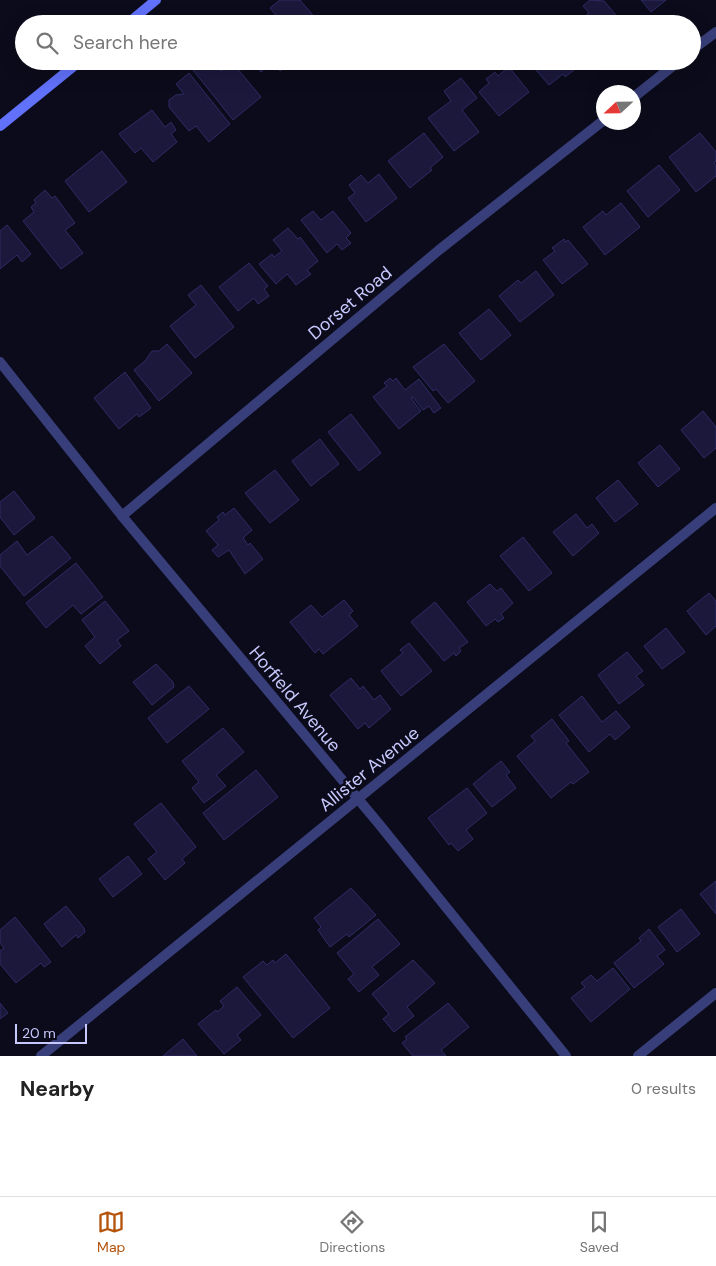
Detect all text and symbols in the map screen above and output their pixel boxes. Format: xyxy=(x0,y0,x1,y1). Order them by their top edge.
search box xyxy=(15,15,701,70)
icon: search xyxy=(33,29,61,57)
text: Search here xyxy=(73,30,178,55)
north arrow xyxy=(596,85,641,130)
street label: Dorset Road xyxy=(303,261,397,345)
street label: Horfield Avenue xyxy=(244,641,346,757)
street label: Allister Avenue xyxy=(314,721,424,817)
scale bar xyxy=(15,1021,88,1044)
text: 20 m xyxy=(22,1024,56,1042)
text: Nearby xyxy=(20,1075,94,1103)
text: 0 results xyxy=(631,1078,696,1099)
tab: Map xyxy=(97,1208,125,1256)
tab: Directions xyxy=(320,1208,385,1256)
tab: Saved xyxy=(580,1208,619,1256)

